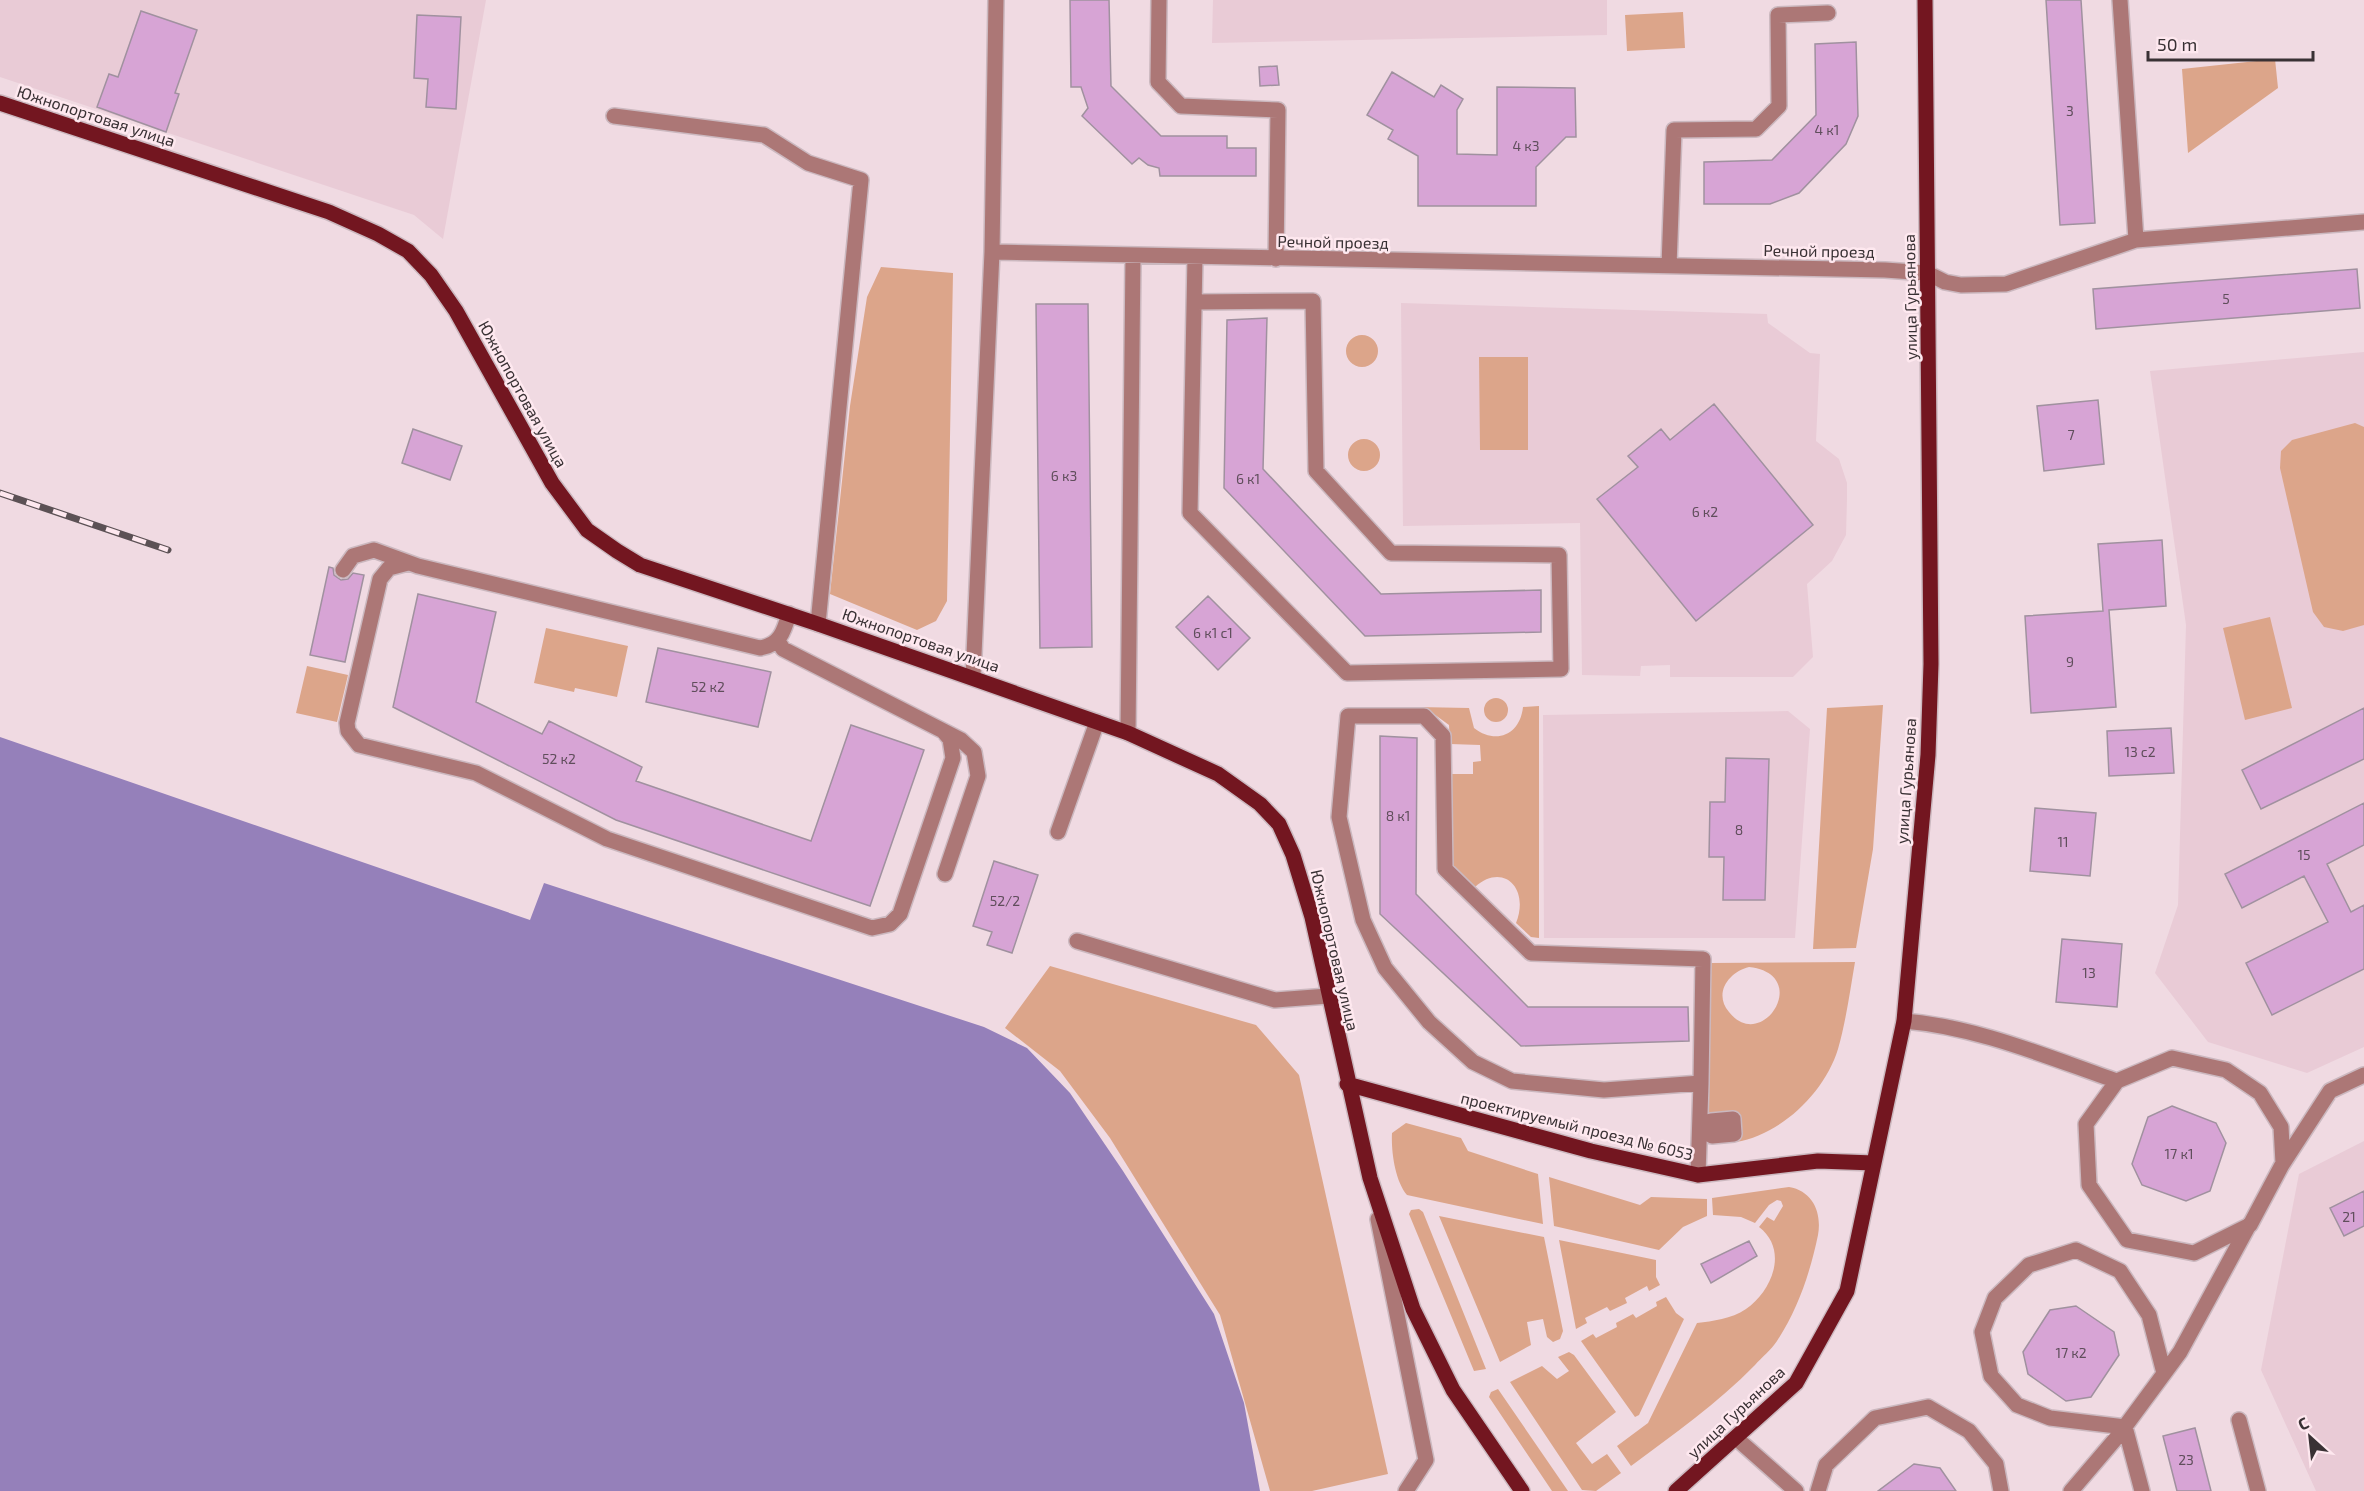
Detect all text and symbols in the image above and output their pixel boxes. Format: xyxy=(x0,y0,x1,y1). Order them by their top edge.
scale bar xyxy=(2148,24,2313,62)
text: 50 m xyxy=(2157,33,2197,55)
street label: Южнопортовая улица xyxy=(14,81,178,151)
house number: 3 xyxy=(2066,102,2074,119)
house number: 4 к1 xyxy=(1815,121,1839,138)
house number: 4 к3 xyxy=(1512,137,1540,154)
street label: Речной проезд xyxy=(1277,231,1389,252)
street label: улица Гурьянова xyxy=(1899,234,1921,360)
street label: Речной проезд xyxy=(1763,240,1875,261)
house number: 5 xyxy=(2222,290,2230,307)
street label: Южнопортовая улица xyxy=(474,317,572,471)
house number: 7 xyxy=(2067,426,2075,443)
house number: 6 к3 xyxy=(1051,467,1077,484)
house number: 6 к1 xyxy=(1236,470,1260,487)
house number: 6 к2 xyxy=(1692,503,1718,520)
street label: Южнопортовая улица xyxy=(840,604,1002,676)
house number: 6 к1 с1 xyxy=(1193,624,1233,641)
house number: 9 xyxy=(2066,653,2074,670)
house number: 52 к2 xyxy=(691,678,725,695)
street label: улица Гурьянова xyxy=(1892,717,1920,845)
house number: 13 с2 xyxy=(2124,743,2156,760)
house number: 52 к2 xyxy=(542,750,576,767)
house number: 8 к1 xyxy=(1386,807,1410,824)
house number: 8 xyxy=(1735,821,1743,838)
house number: 11 xyxy=(2057,833,2069,850)
house number: 15 xyxy=(2297,846,2311,863)
street label: Южнопортовая улица xyxy=(1307,867,1363,1033)
house number: 52/2 xyxy=(990,892,1020,909)
house number: 13 xyxy=(2082,964,2096,981)
street label: проектируемый проезд № 6053 xyxy=(1459,1087,1695,1165)
house number: 17 к1 xyxy=(2165,1145,2193,1162)
house number: 21 xyxy=(2342,1208,2356,1225)
house number: 17 к2 xyxy=(2055,1344,2087,1361)
street label: улица Гурьянова xyxy=(1683,1362,1789,1462)
north arrow xyxy=(2280,1407,2340,1467)
text: С xyxy=(2294,1413,2311,1434)
house number: 23 xyxy=(2178,1451,2194,1468)

